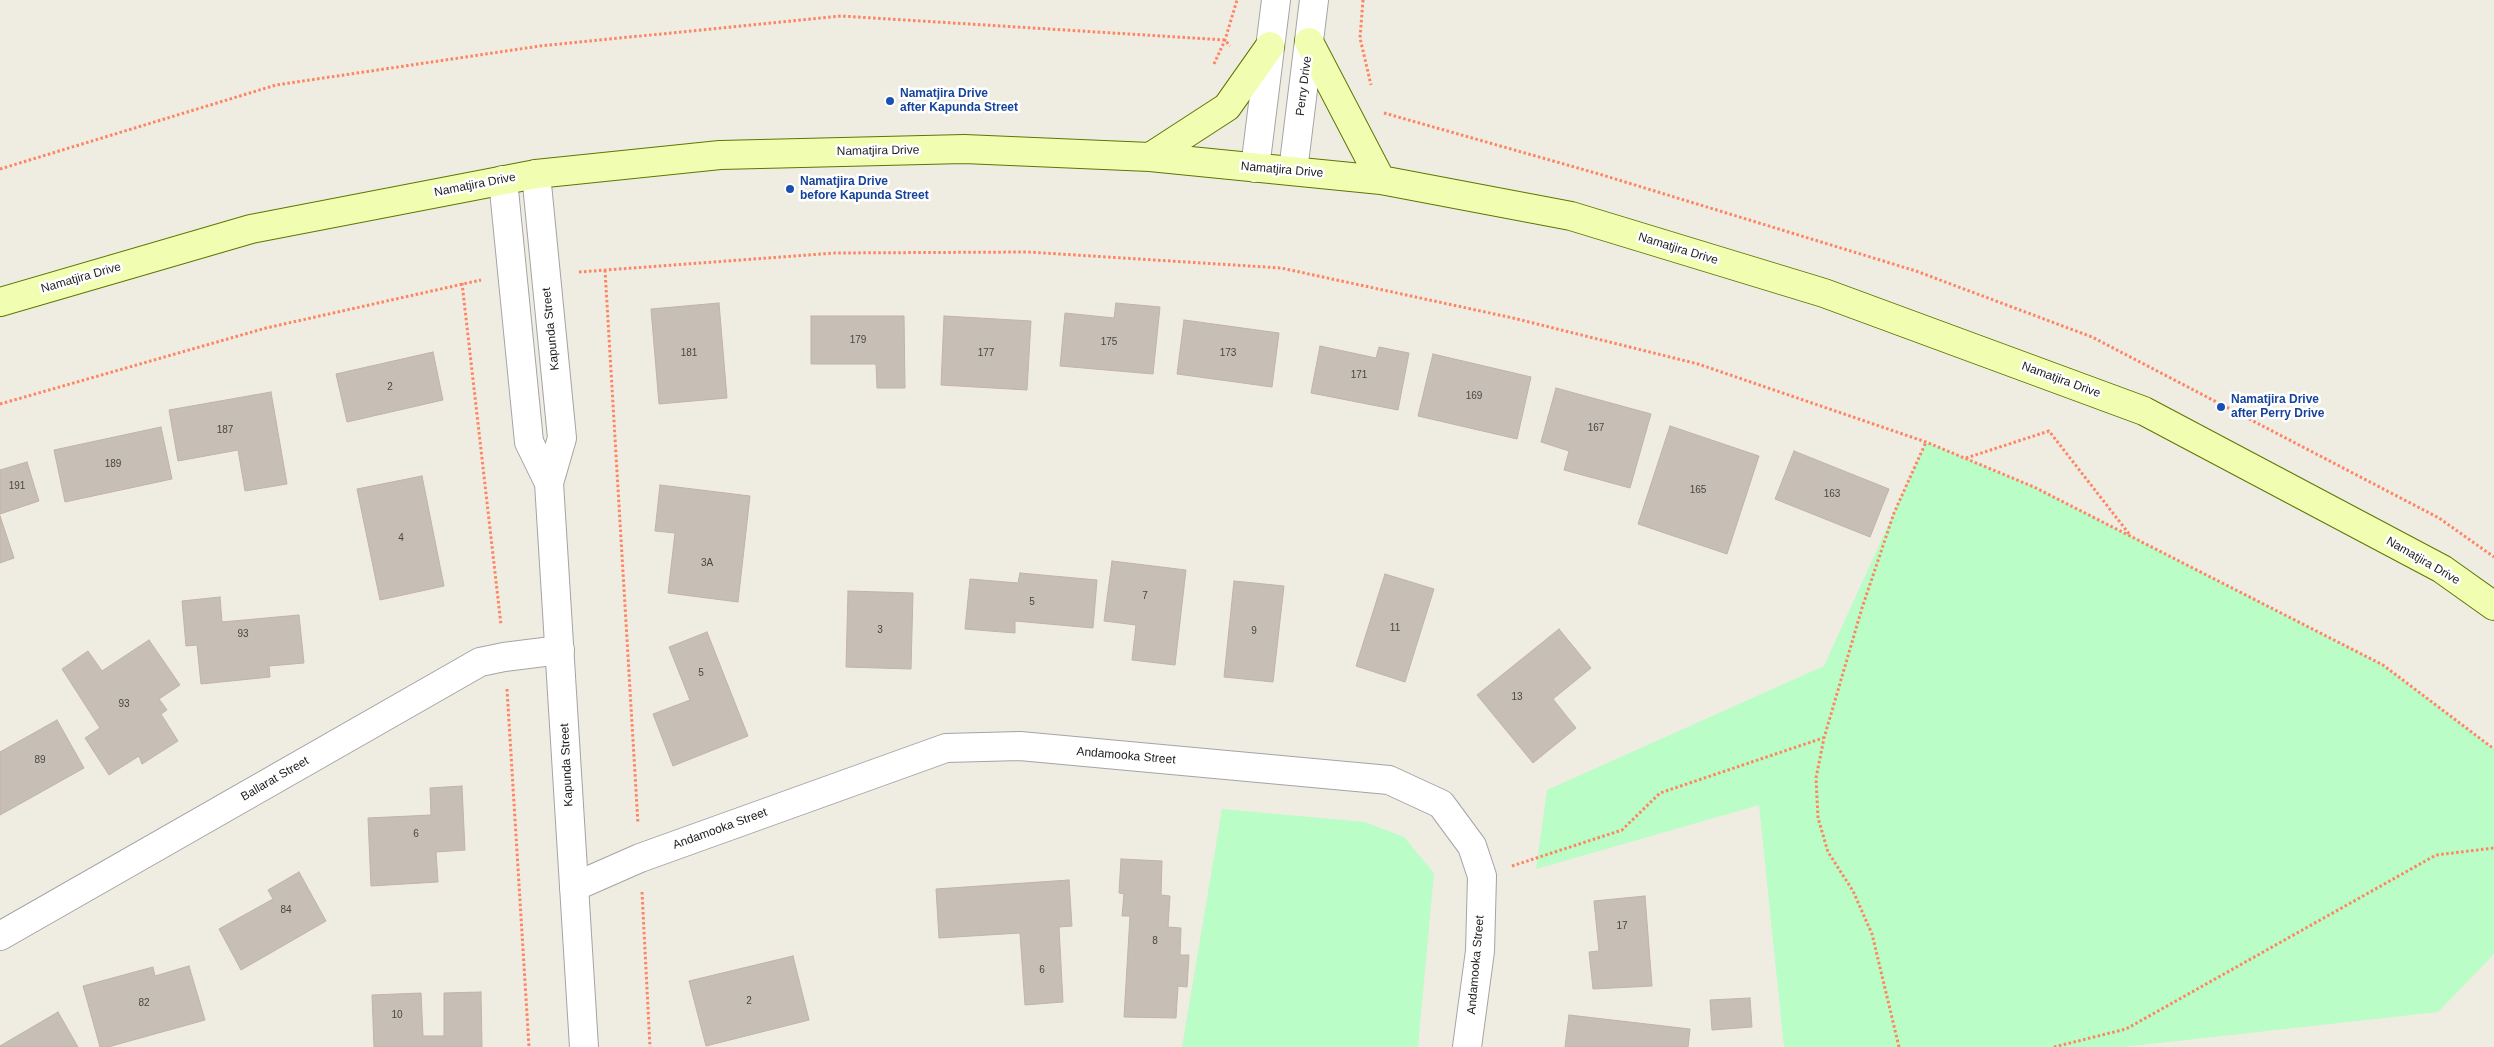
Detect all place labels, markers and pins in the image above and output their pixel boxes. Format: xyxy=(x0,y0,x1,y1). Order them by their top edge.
place label: Namatjira Drive after Kapunda Street xyxy=(900,87,1018,115)
marker: Namatjira Drive after Kapunda Street xyxy=(884,95,896,107)
place label: Namatjira Drive before Kapunda Street xyxy=(800,175,929,203)
marker: Namatjira Drive before Kapunda Street xyxy=(784,183,796,195)
place label: Namatjira Drive after Perry Drive xyxy=(2231,393,2324,421)
marker: Namatjira Drive after Perry Drive xyxy=(2215,401,2227,413)

